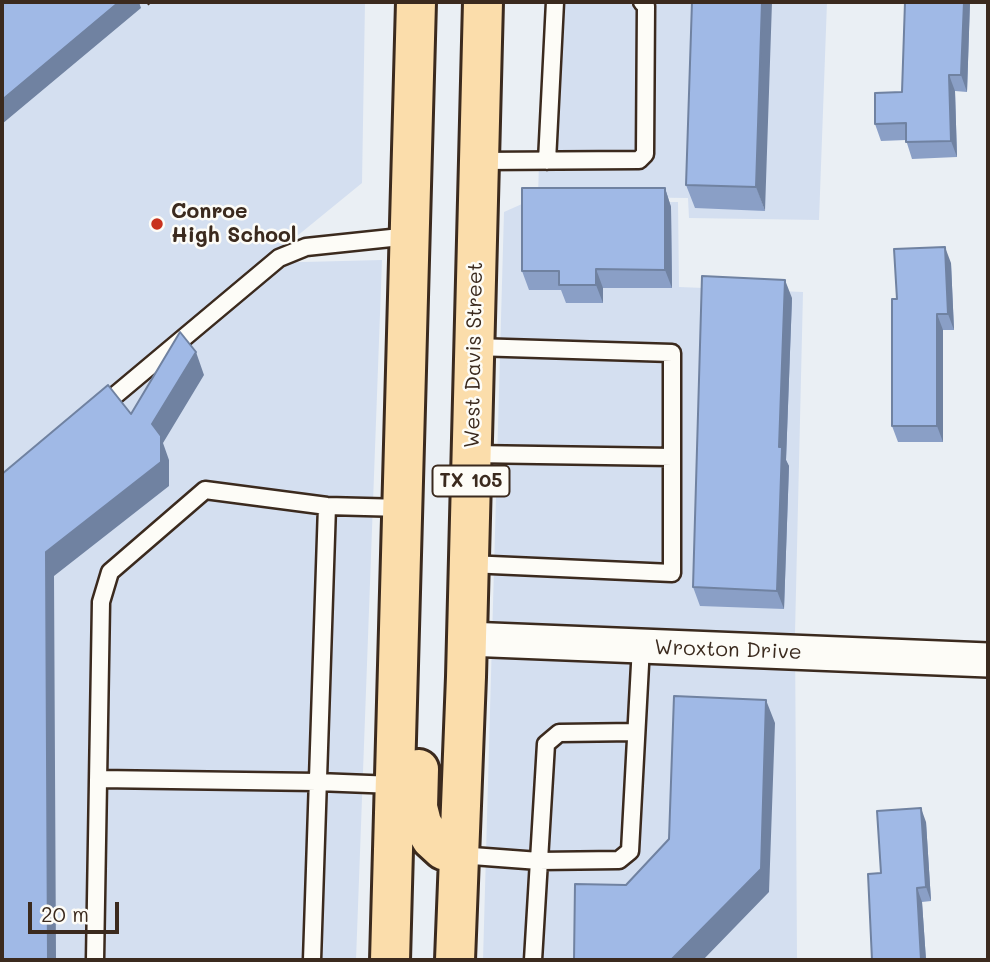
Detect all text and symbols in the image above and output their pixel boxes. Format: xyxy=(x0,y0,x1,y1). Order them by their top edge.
place label: Conroe High School xyxy=(171,199,296,249)
marker: Conroe High School xyxy=(149,216,165,232)
street label: West Davis Street xyxy=(460,262,488,448)
road number: TX 105 xyxy=(433,466,510,496)
street label: Wroxton Drive xyxy=(654,635,802,665)
scale bar xyxy=(32,888,122,932)
text: 20 m xyxy=(41,900,89,927)

